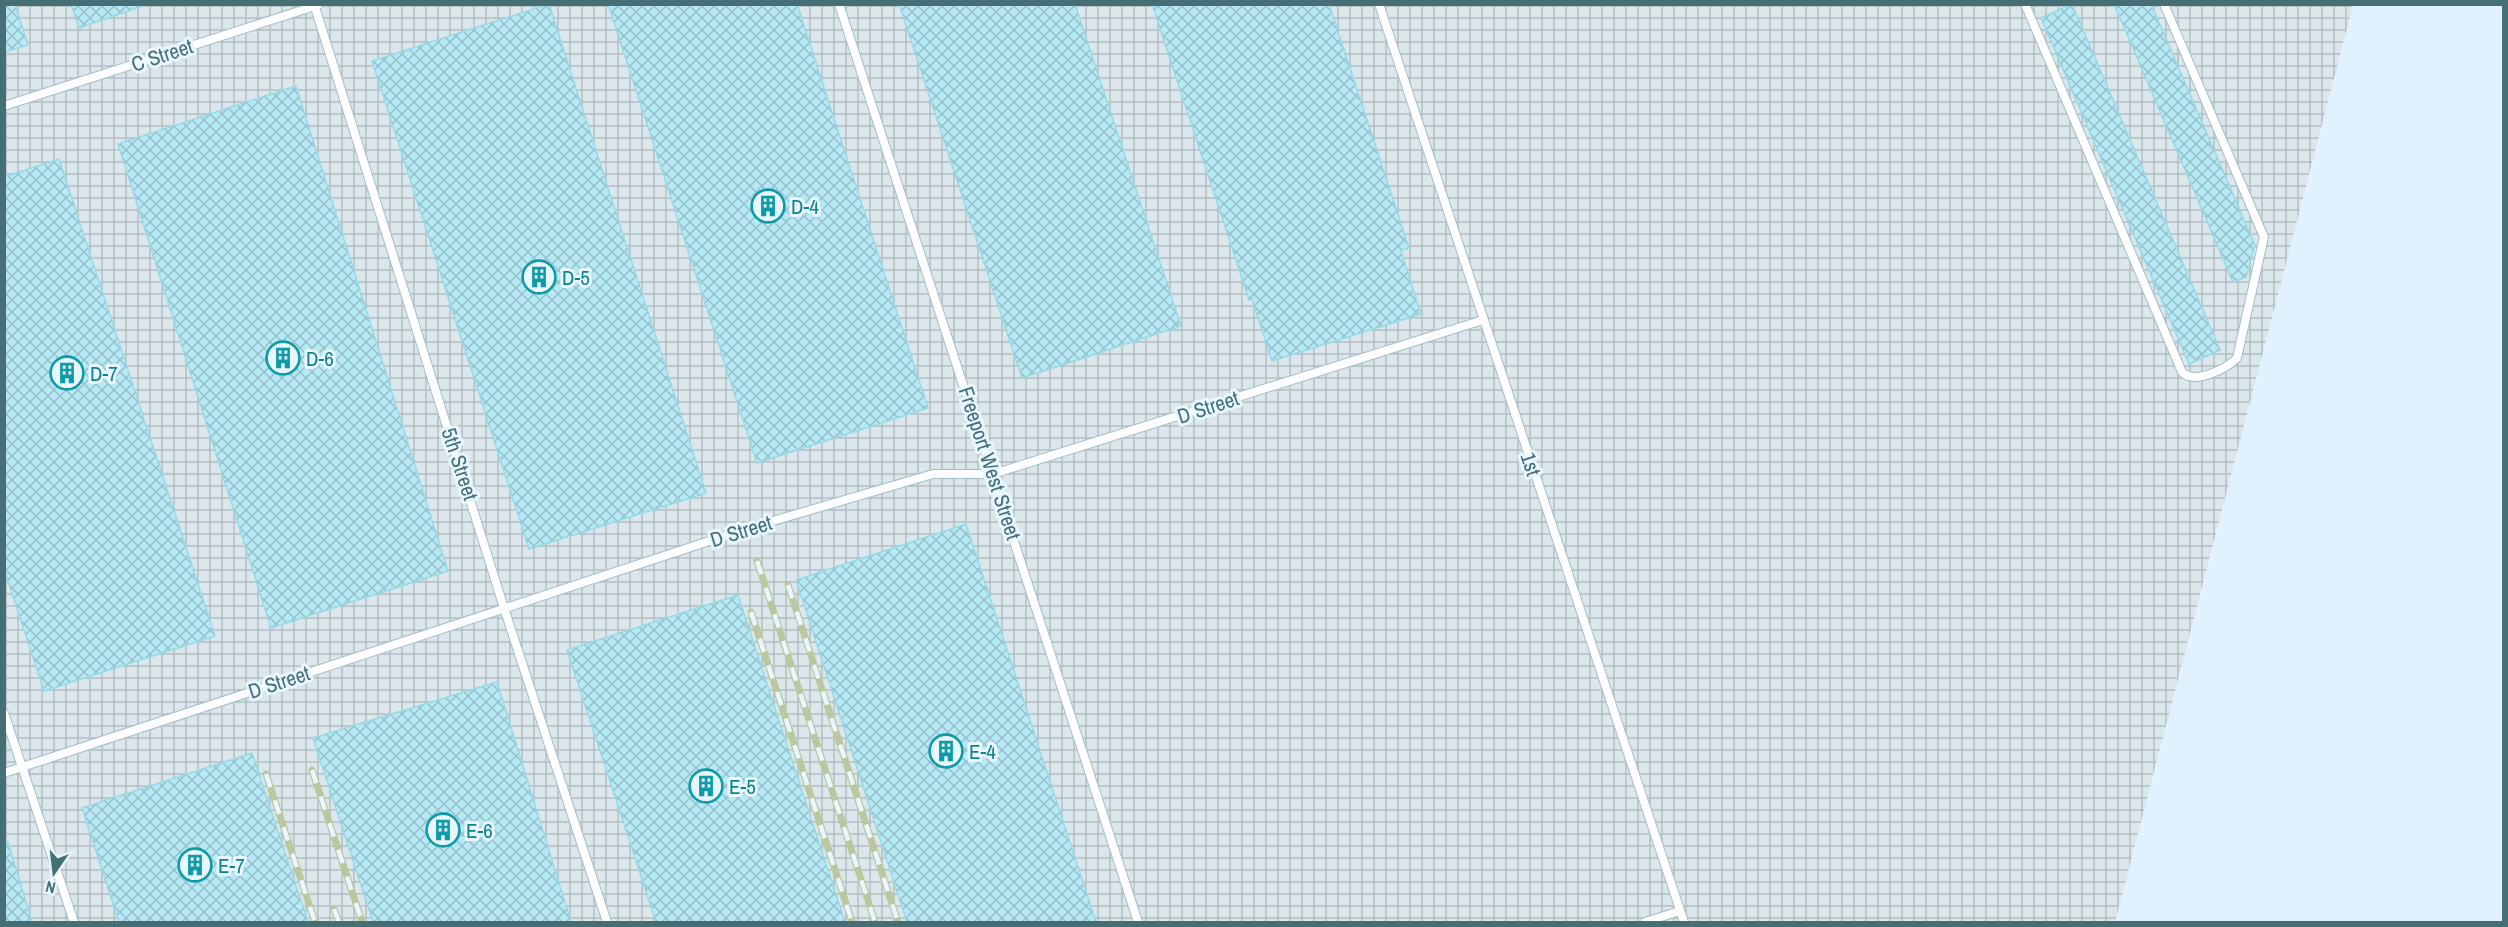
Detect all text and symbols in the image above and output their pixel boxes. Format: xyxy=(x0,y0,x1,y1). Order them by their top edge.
street label: C Street xyxy=(127,31,197,79)
building icon: D-4 xyxy=(750,188,786,224)
place label: D-4 xyxy=(791,192,819,221)
building icon: D-5 xyxy=(521,259,557,295)
place label: D-5 xyxy=(562,263,590,292)
building icon: D-6 xyxy=(265,340,301,376)
place label: D-6 xyxy=(306,344,334,373)
building icon: D-7 xyxy=(49,355,85,391)
place label: D-7 xyxy=(90,359,118,388)
street label: Freeport West Street xyxy=(952,383,1029,544)
street label: D Street xyxy=(1173,383,1243,431)
street label: 5th Street xyxy=(435,424,485,504)
street label: 1st xyxy=(1514,449,1548,480)
street label: D Street xyxy=(707,508,776,554)
street label: D Street xyxy=(244,658,314,706)
building icon: E-4 xyxy=(928,733,964,769)
place label: E-4 xyxy=(969,737,996,766)
building icon: E-5 xyxy=(688,768,724,804)
place label: E-5 xyxy=(729,772,756,801)
building icon: E-6 xyxy=(425,812,461,848)
place label: E-6 xyxy=(466,816,493,845)
north arrow xyxy=(24,843,84,903)
building icon: E-7 xyxy=(177,847,213,883)
place label: E-7 xyxy=(218,851,245,880)
text: N xyxy=(43,876,58,899)

